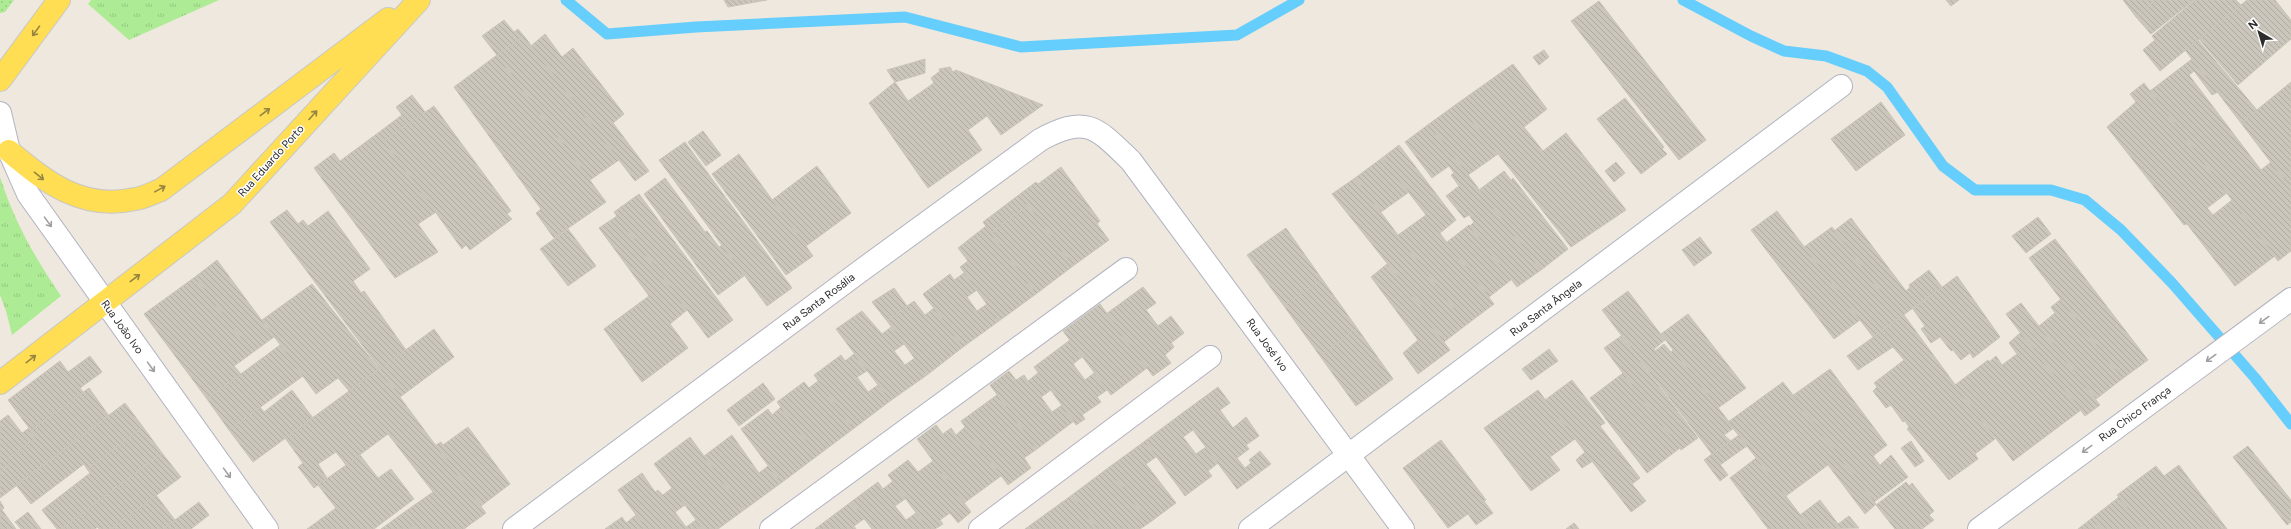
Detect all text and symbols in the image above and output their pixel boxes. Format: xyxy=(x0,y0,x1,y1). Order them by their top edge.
north arrow xyxy=(2239,12,2279,52)
text: N xyxy=(2246,17,2261,32)
one-way arrow xyxy=(32,26,40,37)
one-way arrow xyxy=(259,108,270,116)
one-way arrow xyxy=(308,110,318,120)
street label: Rua Eduardo Porto xyxy=(235,122,307,200)
one-way arrow xyxy=(33,171,44,180)
one-way arrow xyxy=(154,185,166,192)
one-way arrow xyxy=(44,216,52,227)
street label: Rua Santa Rosália xyxy=(780,271,858,333)
one-way arrow xyxy=(130,274,141,282)
street label: Rua Santa Ângela xyxy=(1507,276,1584,339)
street label: Rua João Ivo xyxy=(98,298,146,356)
one-way arrow xyxy=(2258,315,2269,324)
street label: Rua José Ivo xyxy=(1243,316,1291,374)
one-way arrow xyxy=(2206,354,2217,362)
one-way arrow xyxy=(25,355,36,363)
one-way arrow xyxy=(147,362,155,373)
street label: Rua Chico França xyxy=(2096,383,2174,445)
one-way arrow xyxy=(2082,445,2093,453)
one-way arrow xyxy=(223,467,231,478)

